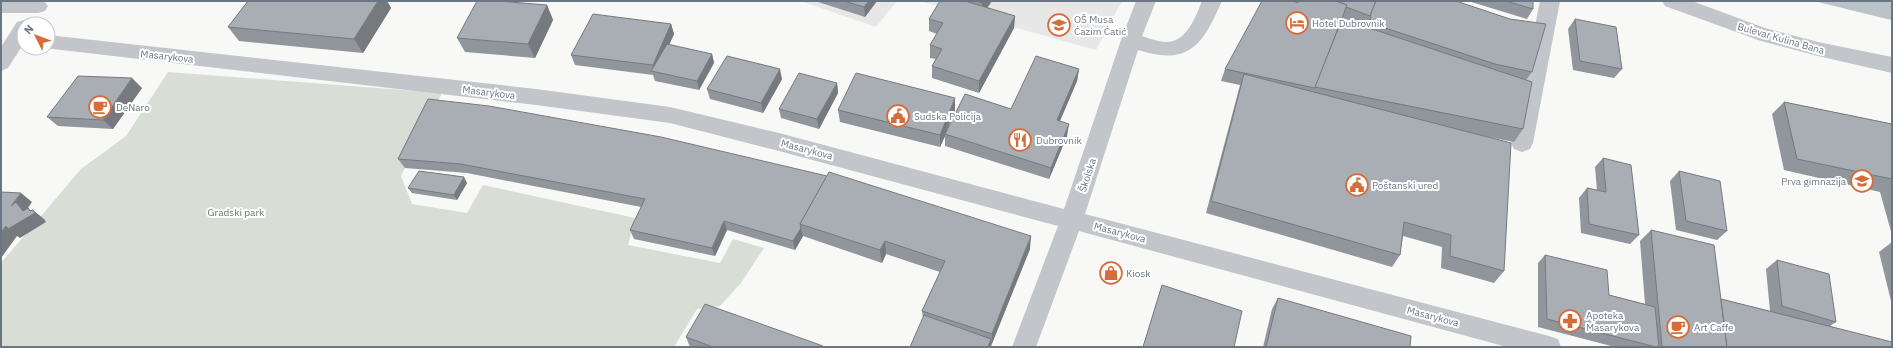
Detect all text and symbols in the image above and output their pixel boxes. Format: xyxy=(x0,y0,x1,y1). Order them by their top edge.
hotel icon: Hotel Dubrovnik xyxy=(1284,10,1310,36)
school or university icon: OŠ Musa Ćazim Ćatić xyxy=(1046,12,1072,38)
place label: OŠ Musa Ćazim Ćatić xyxy=(1074,13,1126,38)
north arrow xyxy=(16,16,56,56)
place label: Hotel Dubrovnik xyxy=(1312,17,1385,30)
street label: Bulevar Kulina Bana xyxy=(1736,20,1827,57)
text: N xyxy=(21,22,36,37)
street label: Masarykova xyxy=(140,47,195,66)
street label: Masarykova xyxy=(462,83,517,102)
cafe icon: DeNaro xyxy=(87,94,113,120)
place label: DeNaro xyxy=(116,101,150,114)
public building icon: Sudska Policija xyxy=(885,103,911,129)
place label: Sudska Policija xyxy=(914,110,982,123)
restaurant icon: Dubrovnik xyxy=(1007,127,1033,153)
place label: Dubrovnik xyxy=(1036,134,1082,147)
street label: Masarykova xyxy=(779,136,835,163)
street label: Školska xyxy=(1076,156,1099,194)
school or university icon: Prva gimnazija xyxy=(1849,168,1875,194)
public building icon: Poštanski ured xyxy=(1344,172,1370,198)
place label: Prva gimnazija xyxy=(1781,175,1847,188)
place label: Poštanski ured xyxy=(1372,179,1438,192)
park label: Gradski park xyxy=(208,206,265,219)
street label: Masarykova xyxy=(1092,219,1148,246)
shop icon: Kiosk xyxy=(1098,260,1124,286)
place label: Kiosk xyxy=(1126,267,1151,280)
street label: Masarykova xyxy=(1405,303,1461,330)
pharmacy icon: Apoteka Masarykova xyxy=(1557,308,1583,334)
place label: Apoteka Masarykova xyxy=(1586,309,1640,334)
cafe icon: Art Caffe xyxy=(1665,314,1691,340)
place label: Art Caffe xyxy=(1694,321,1734,334)

